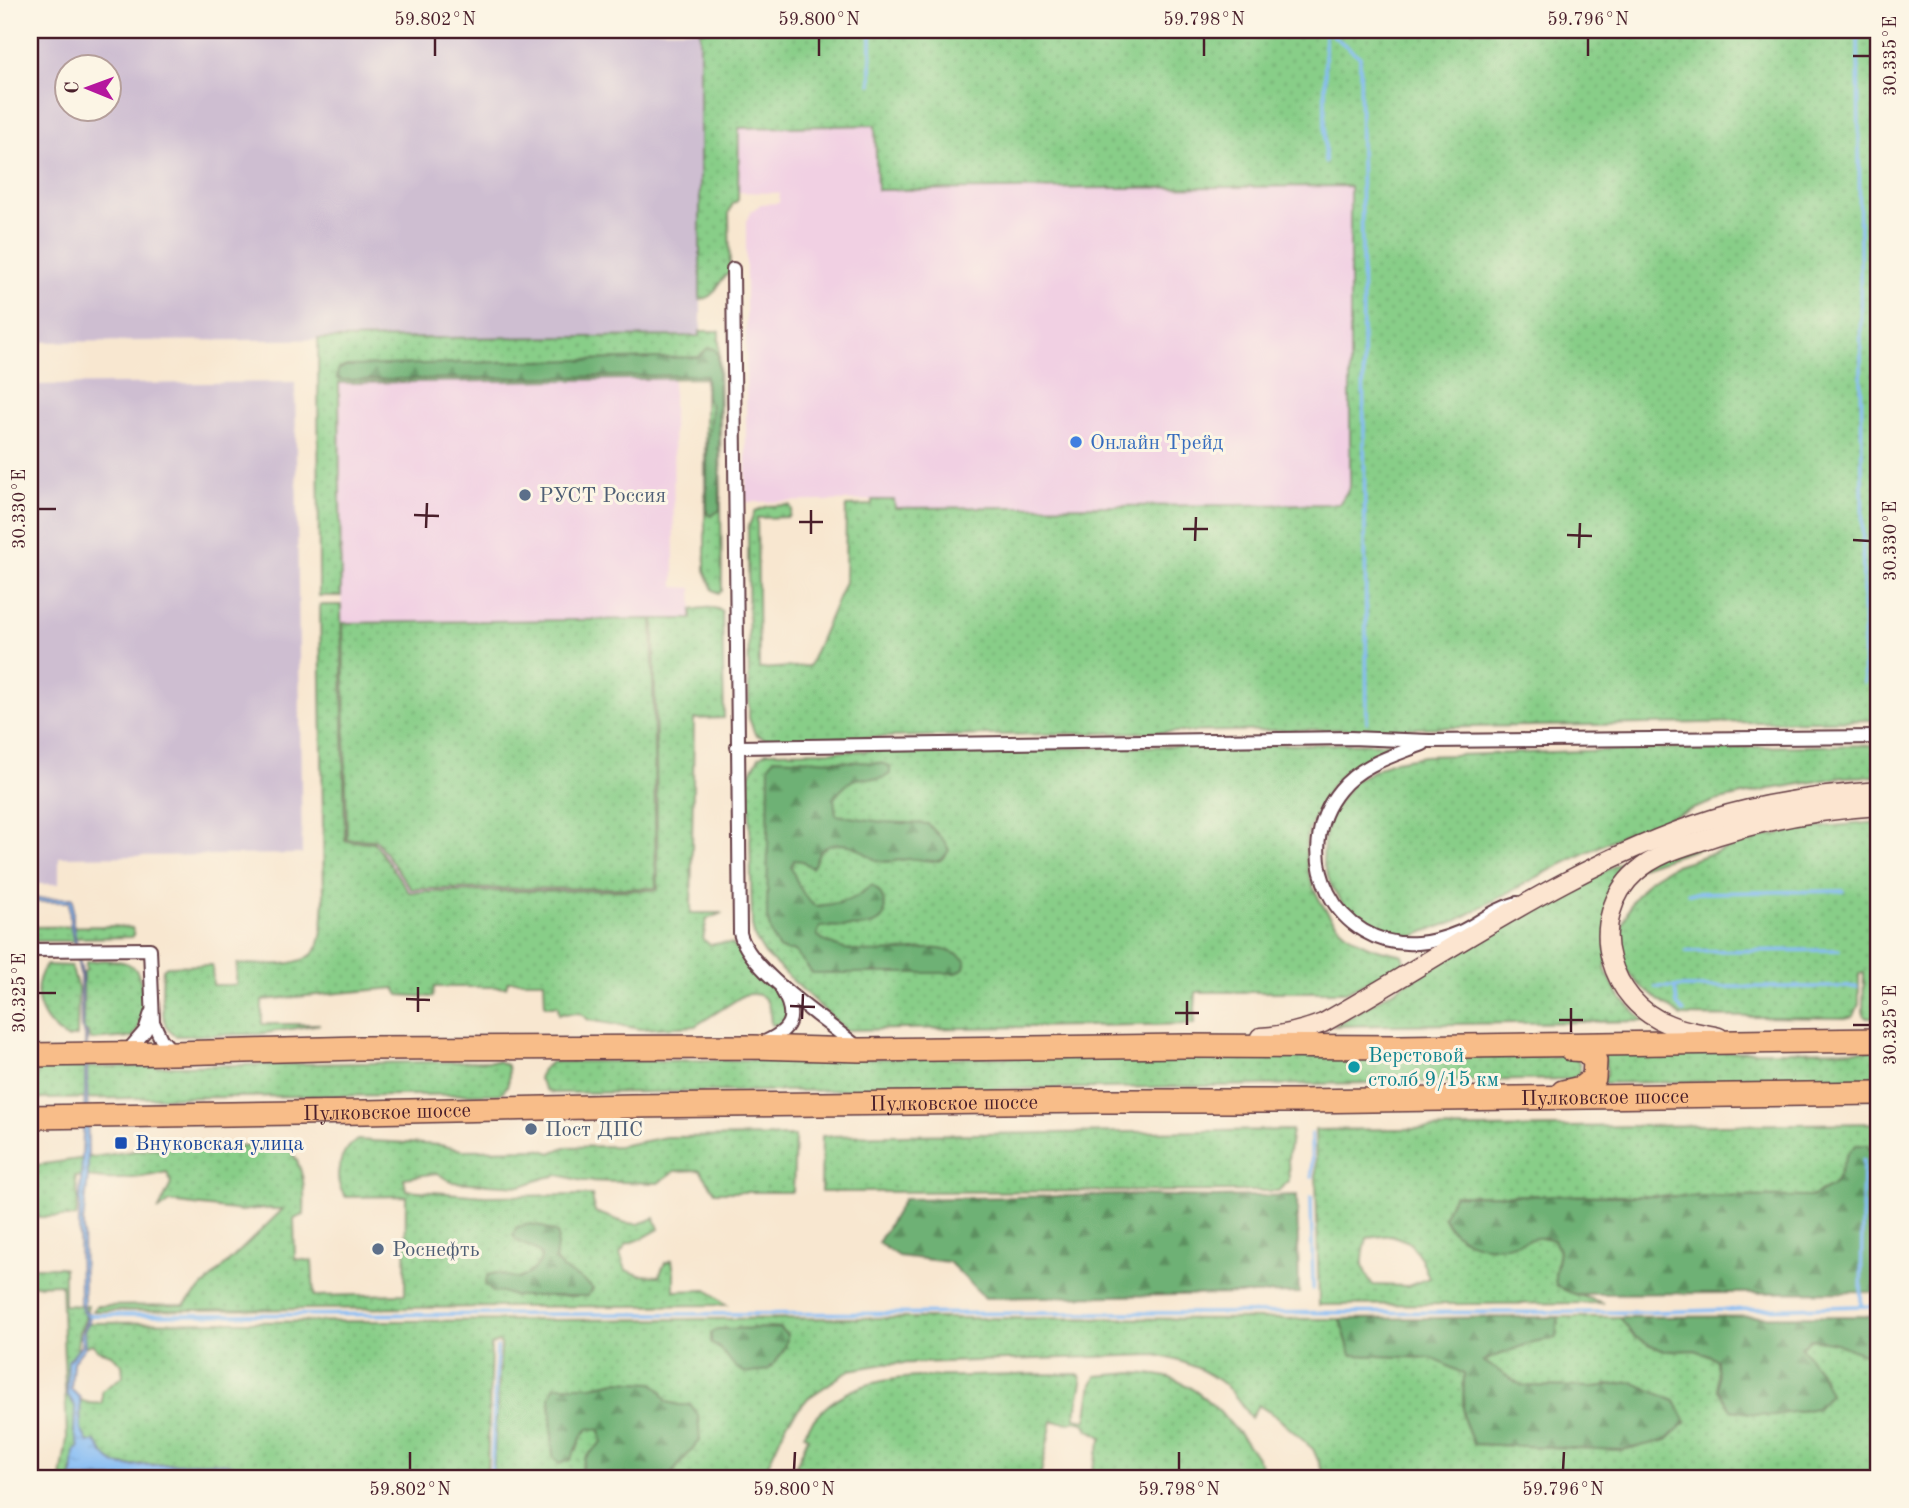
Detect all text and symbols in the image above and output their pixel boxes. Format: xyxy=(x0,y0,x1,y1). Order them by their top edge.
text: 59.802°N xyxy=(394,11,476,29)
text: 59.800°N xyxy=(778,11,860,29)
text: 59.798°N xyxy=(1163,11,1245,29)
text: 59.796°N xyxy=(1547,11,1629,29)
text: 30.335°E xyxy=(1882,16,1900,96)
north arrow xyxy=(52,52,122,122)
text: С xyxy=(64,81,83,94)
place label: Онлайн Трейд xyxy=(1090,433,1224,454)
marker: Онлайн Трейд xyxy=(1068,434,1084,450)
text: 30.330°E xyxy=(11,469,29,549)
place label: РУСТ Россия xyxy=(539,486,666,507)
marker: РУСТ Россия xyxy=(517,487,533,503)
text: 30.330°E xyxy=(1882,501,1900,581)
text: 30.325°E xyxy=(11,953,29,1033)
text: 30.325°E xyxy=(1882,985,1900,1065)
place label: Верстовой столб 9/15 км xyxy=(1368,1046,1499,1091)
marker: Верстовой столб 9/15 км xyxy=(1346,1059,1362,1075)
street label: Пулковское шоссе xyxy=(1521,1087,1689,1110)
street label: Пулковское шоссе xyxy=(870,1093,1038,1115)
street label: Пулковское шоссе xyxy=(303,1101,471,1125)
place label: Пост ДПС xyxy=(545,1120,643,1141)
marker: Пост ДПС xyxy=(523,1121,539,1137)
place label: Внуковская улица xyxy=(135,1134,304,1155)
marker: Внуковская улица xyxy=(113,1135,129,1151)
place label: Роснефть xyxy=(392,1240,480,1261)
marker: Роснефть xyxy=(370,1241,386,1257)
text: 59.802°N xyxy=(369,1481,451,1499)
text: 59.800°N xyxy=(753,1481,835,1499)
text: 59.798°N xyxy=(1138,1481,1220,1499)
text: 59.796°N xyxy=(1522,1481,1604,1499)

